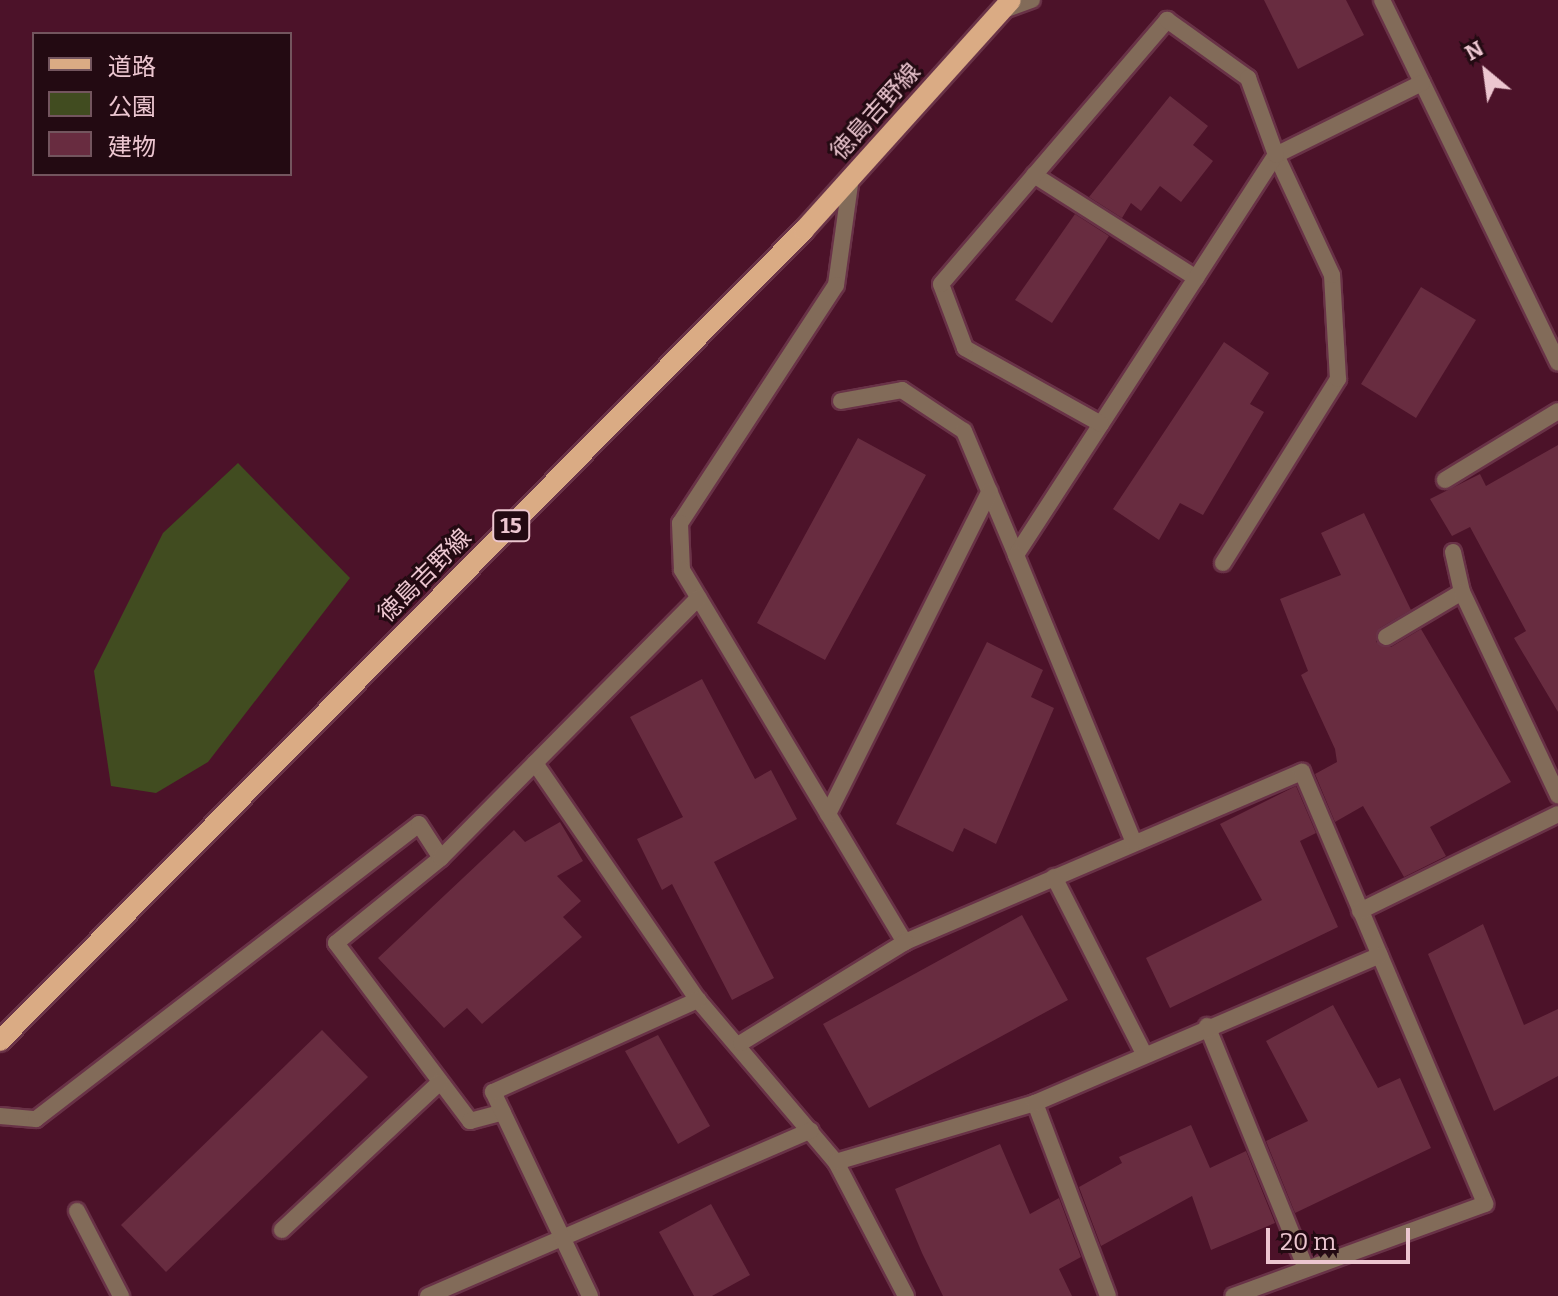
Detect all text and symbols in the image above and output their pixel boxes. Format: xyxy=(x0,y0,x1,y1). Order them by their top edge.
legend xyxy=(32,32,292,176)
north arrow xyxy=(1446,32,1526,112)
text: N xyxy=(1460,35,1488,67)
text: 道路 xyxy=(108,53,156,81)
street label: 徳島吉野線 xyxy=(825,58,927,166)
text: 公園 xyxy=(108,93,156,121)
text: 建物 xyxy=(108,133,156,161)
road number: 15 xyxy=(491,508,531,544)
street label: 徳島吉野線 xyxy=(372,523,478,629)
scale bar xyxy=(1270,1212,1414,1262)
text: 20 m xyxy=(1280,1228,1336,1256)

